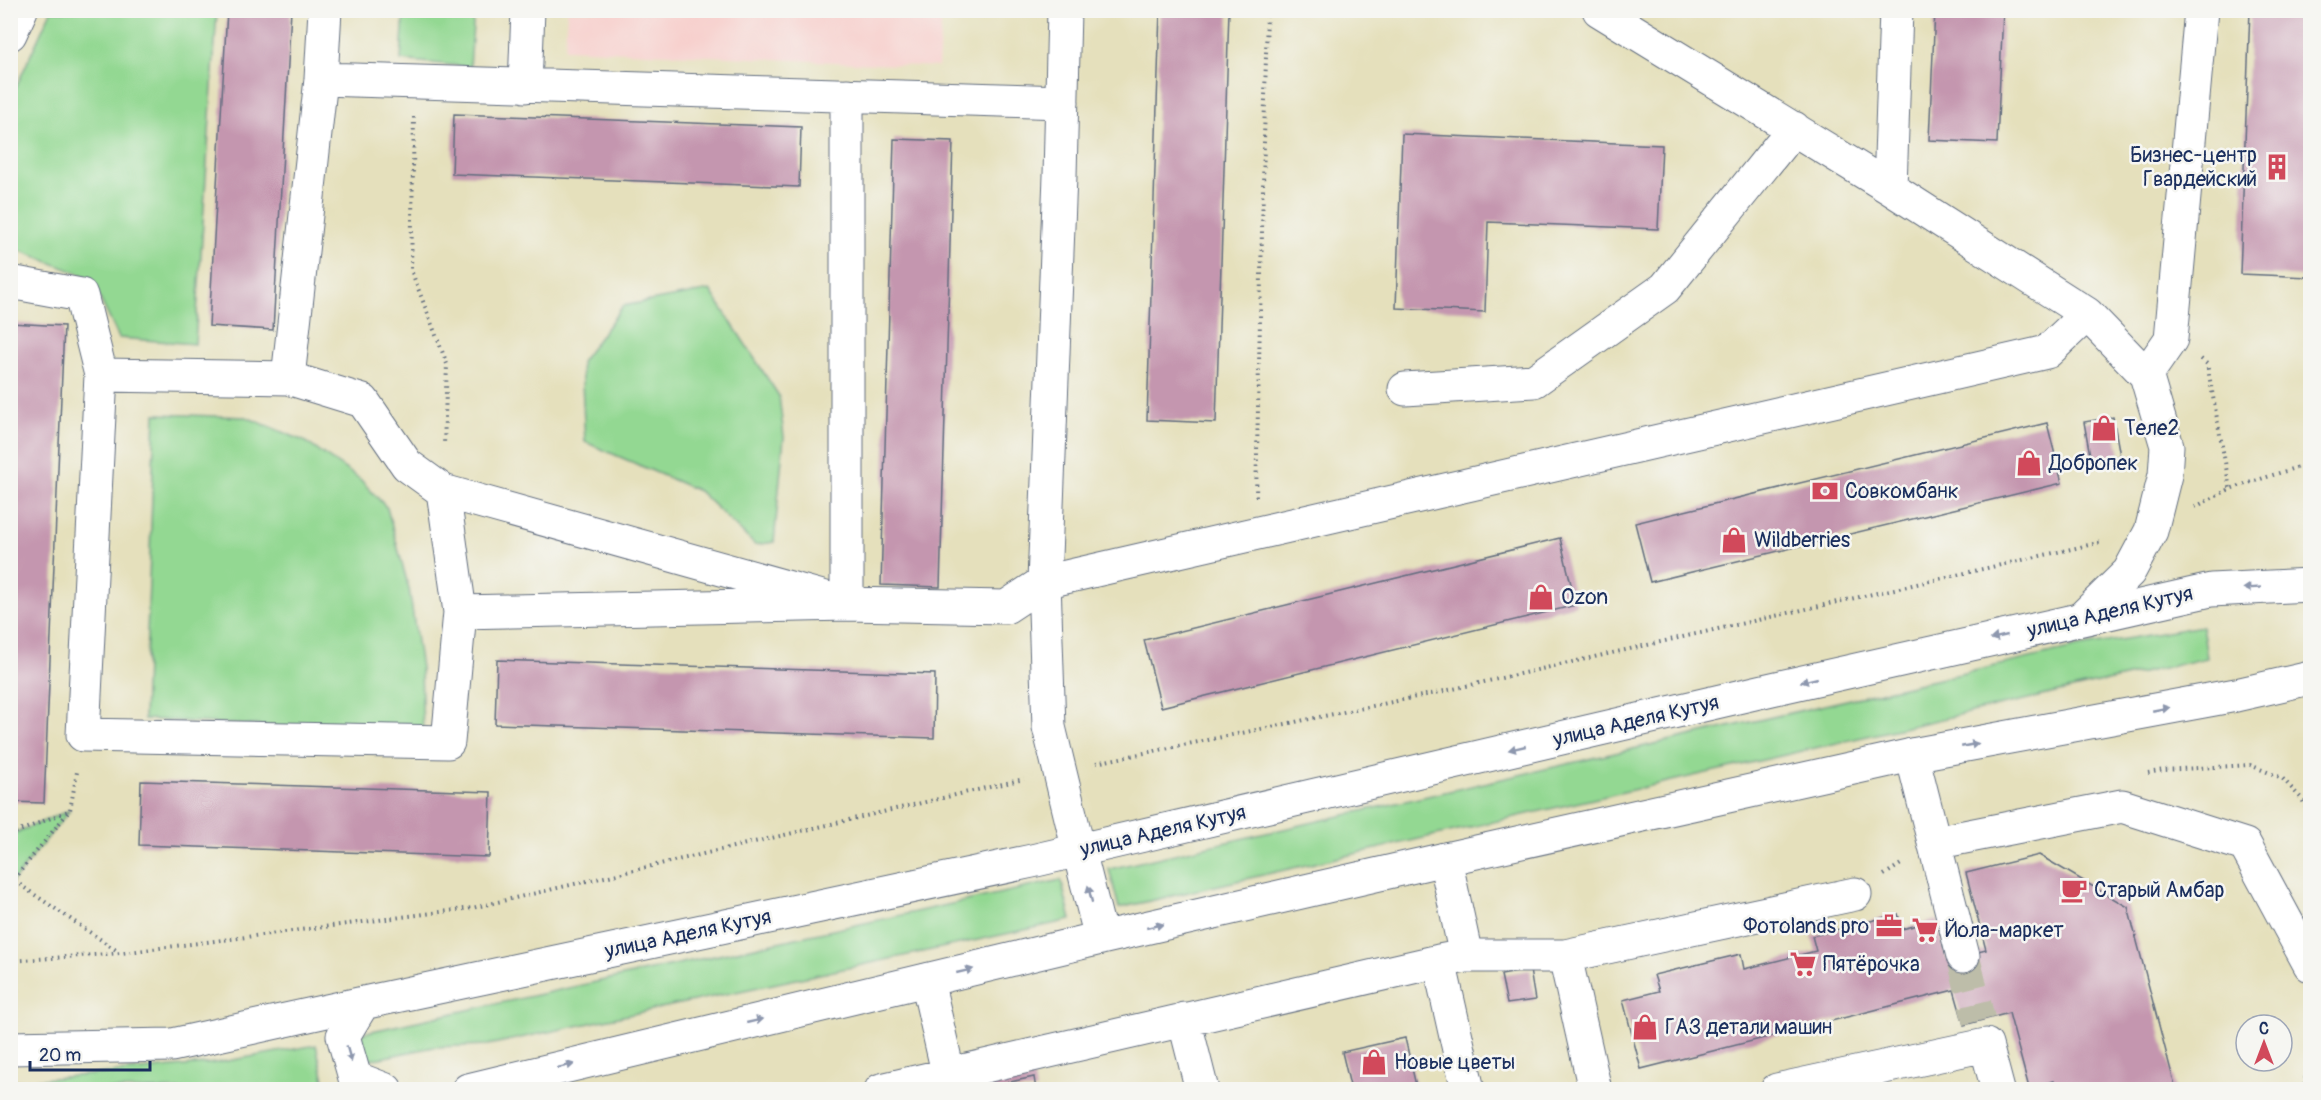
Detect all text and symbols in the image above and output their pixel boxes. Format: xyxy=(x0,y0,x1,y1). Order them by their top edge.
place label: Бизнес-центр Гвардейский xyxy=(2130,142,2257,193)
building icon: Бизнес-центр Гвардейский xyxy=(2262,152,2292,182)
shop icon: Теле2 xyxy=(2089,413,2119,443)
place label: Теле2 xyxy=(2124,415,2179,442)
shop icon: Добропек xyxy=(2014,448,2044,478)
place label: Добропек xyxy=(2048,450,2138,477)
bank icon: Совкомбанк xyxy=(1810,476,1840,506)
place label: Совкомбанк xyxy=(1845,478,1959,505)
shop icon: Wildberries xyxy=(1719,525,1749,555)
place label: Wildberries xyxy=(1754,527,1851,554)
street label: улица Аделя Кутуя xyxy=(2024,580,2196,644)
shop icon: Ozon xyxy=(1526,582,1556,612)
one-way arrow xyxy=(2243,583,2262,592)
place label: Ozon xyxy=(1561,584,1608,611)
one-way arrow xyxy=(1990,633,2009,642)
one-way arrow xyxy=(1800,676,1818,686)
street label: улица Аделя Кутуя xyxy=(1550,689,1722,753)
one-way arrow xyxy=(2152,704,2171,713)
one-way arrow xyxy=(1960,740,1979,749)
one-way arrow xyxy=(1508,744,1526,754)
street label: улица Аделя Кутуя xyxy=(1077,799,1249,863)
cafe icon: Старый Амбар xyxy=(2059,875,2089,905)
place label: Старый Амбар xyxy=(2094,877,2225,904)
one-way arrow xyxy=(1084,885,1094,904)
street label: улица Аделя Кутуя xyxy=(601,903,774,965)
office icon: Фотоlands pro xyxy=(1874,911,1904,941)
place label: Фотоlands pro xyxy=(1743,913,1869,940)
supermarket icon: Йола-маркет xyxy=(1910,915,1940,945)
place label: Йола-маркет xyxy=(1945,917,2064,944)
one-way arrow xyxy=(1146,920,1164,930)
supermarket icon: Пятёрочка xyxy=(1788,949,1818,979)
place label: Пятёрочка xyxy=(1823,951,1920,978)
one-way arrow xyxy=(956,965,975,975)
shop icon: ГАЗ детали машин xyxy=(1630,1012,1660,1042)
north arrow xyxy=(2234,1013,2294,1073)
place label: ГАЗ детали машин xyxy=(1665,1014,1832,1041)
one-way arrow xyxy=(746,1015,764,1025)
text: С xyxy=(2259,1019,2269,1039)
scale bar xyxy=(30,1034,150,1072)
text: 20 m xyxy=(39,1044,81,1067)
one-way arrow xyxy=(345,1045,354,1063)
shop icon: Новые цветы xyxy=(1359,1047,1389,1077)
place label: Новые цветы xyxy=(1394,1049,1515,1076)
one-way arrow xyxy=(556,1061,575,1071)

